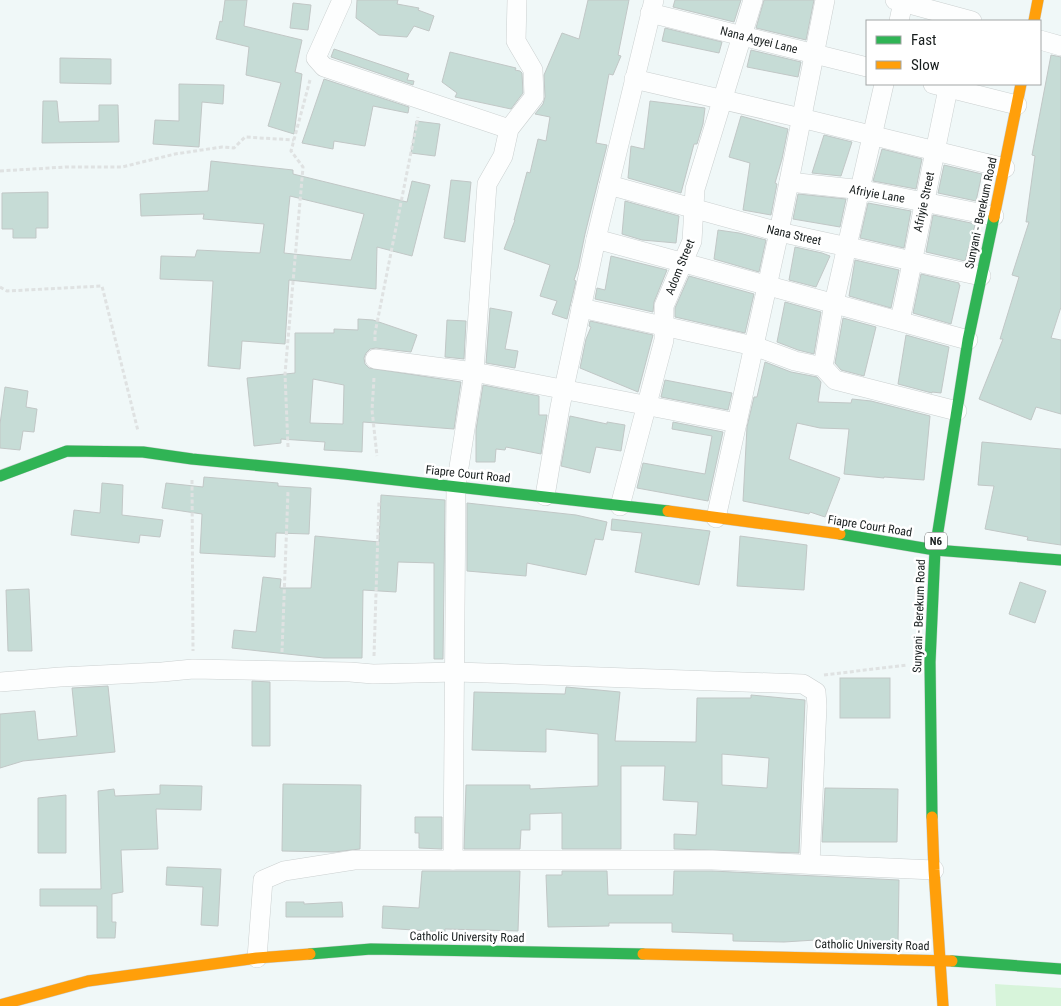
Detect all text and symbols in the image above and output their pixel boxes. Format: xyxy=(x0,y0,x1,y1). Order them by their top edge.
legend xyxy=(866,20,1041,85)
street label: Nana Agyei Lane xyxy=(719,24,800,56)
text: Fast xyxy=(911,31,936,49)
text: Slow xyxy=(911,56,940,74)
street label: Sunyani - Berekum Road xyxy=(962,156,1000,270)
street label: Afriyie Street xyxy=(911,170,937,233)
street label: Afriyie Lane xyxy=(848,182,906,206)
street label: Nana Street xyxy=(765,222,823,248)
street label: Adom Street xyxy=(662,237,698,297)
street label: Fiapre Court Road xyxy=(425,463,511,485)
street label: Fiapre Court Road xyxy=(827,512,913,540)
road number: N6 xyxy=(925,532,947,550)
street label: Sunyani - Berekum Road xyxy=(910,559,928,673)
street label: Catholic University Road xyxy=(409,929,525,945)
street label: Catholic University Road xyxy=(814,937,930,953)

